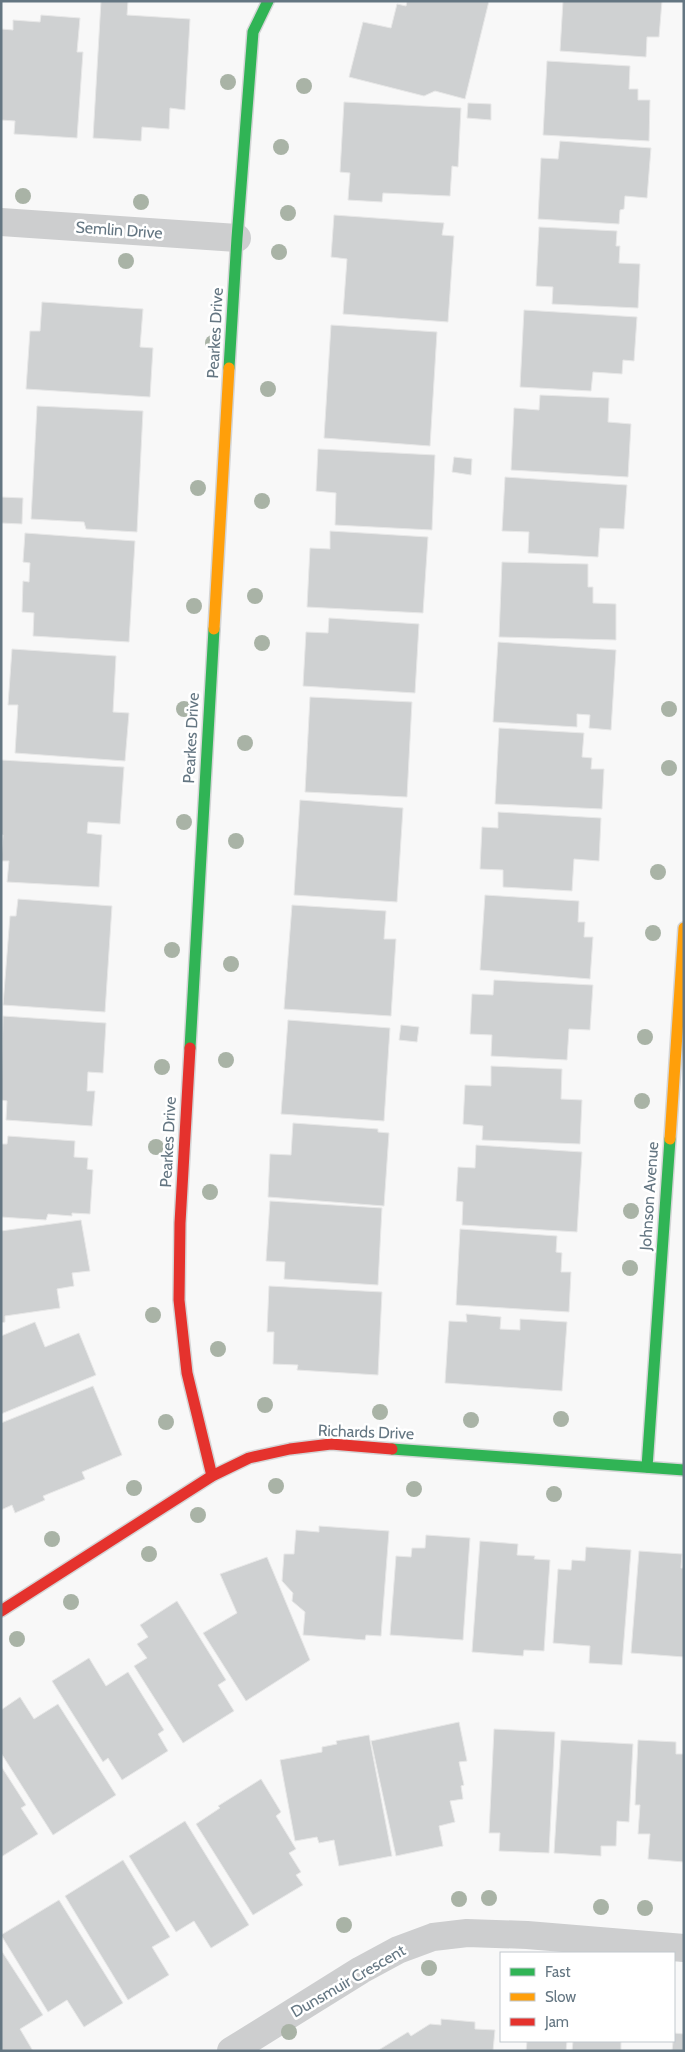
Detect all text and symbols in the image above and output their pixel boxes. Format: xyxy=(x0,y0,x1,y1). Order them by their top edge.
street label: Semlin Drive xyxy=(75,217,163,243)
street label: Pearkes Drive xyxy=(203,287,227,379)
street label: Pearkes Drive xyxy=(179,692,203,784)
street label: Pearkes Drive xyxy=(156,1096,180,1188)
street label: Johnson Avenue xyxy=(636,1141,662,1252)
street label: Richards Drive xyxy=(318,1421,414,1443)
street label: Dunsmuir Crescent xyxy=(287,1940,409,2021)
legend xyxy=(500,1952,675,2042)
text: Fast xyxy=(545,1963,570,1981)
text: Slow xyxy=(545,1988,576,2006)
text: Jam xyxy=(544,2013,569,2031)

